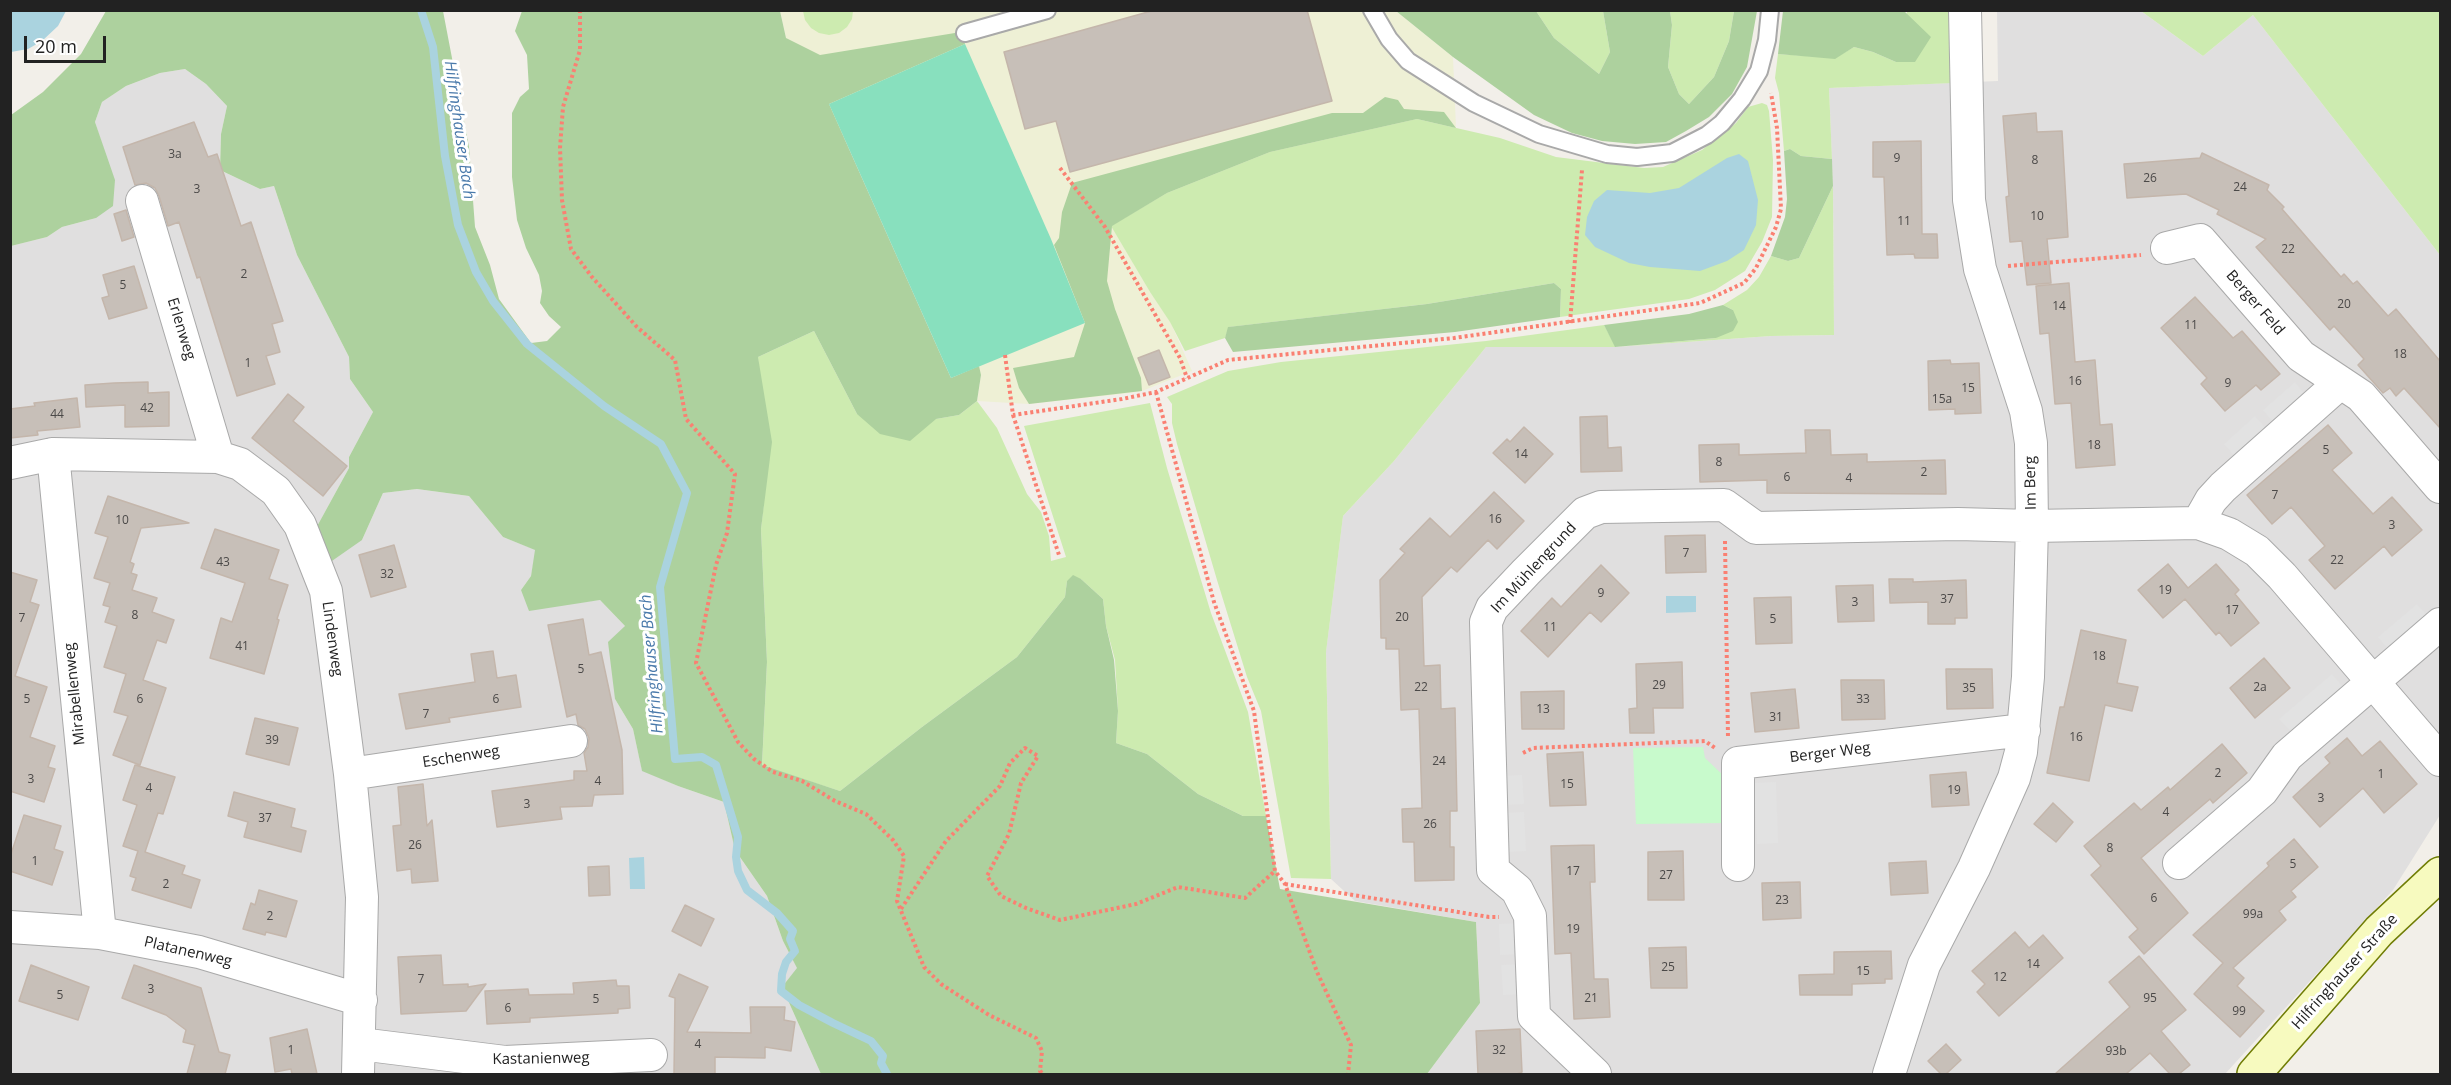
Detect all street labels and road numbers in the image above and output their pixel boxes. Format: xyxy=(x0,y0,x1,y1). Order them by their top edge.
street label: Berger Feld xyxy=(2222,267,2288,339)
street label: Erlenweg xyxy=(163,296,199,362)
street label: Im Berg xyxy=(2022,456,2040,510)
street label: Im Mühlengrund xyxy=(1487,519,1581,617)
street label: Lindenweg xyxy=(318,600,346,678)
street label: Mirabellenweg xyxy=(61,642,89,746)
street label: Berger Weg xyxy=(1789,739,1871,767)
street label: Eschenweg xyxy=(421,742,501,772)
street label: Hilfringhauser Straße xyxy=(2288,911,2402,1033)
street label: Platanenweg xyxy=(142,933,234,971)
street label: Kastanienweg xyxy=(492,1049,590,1069)

